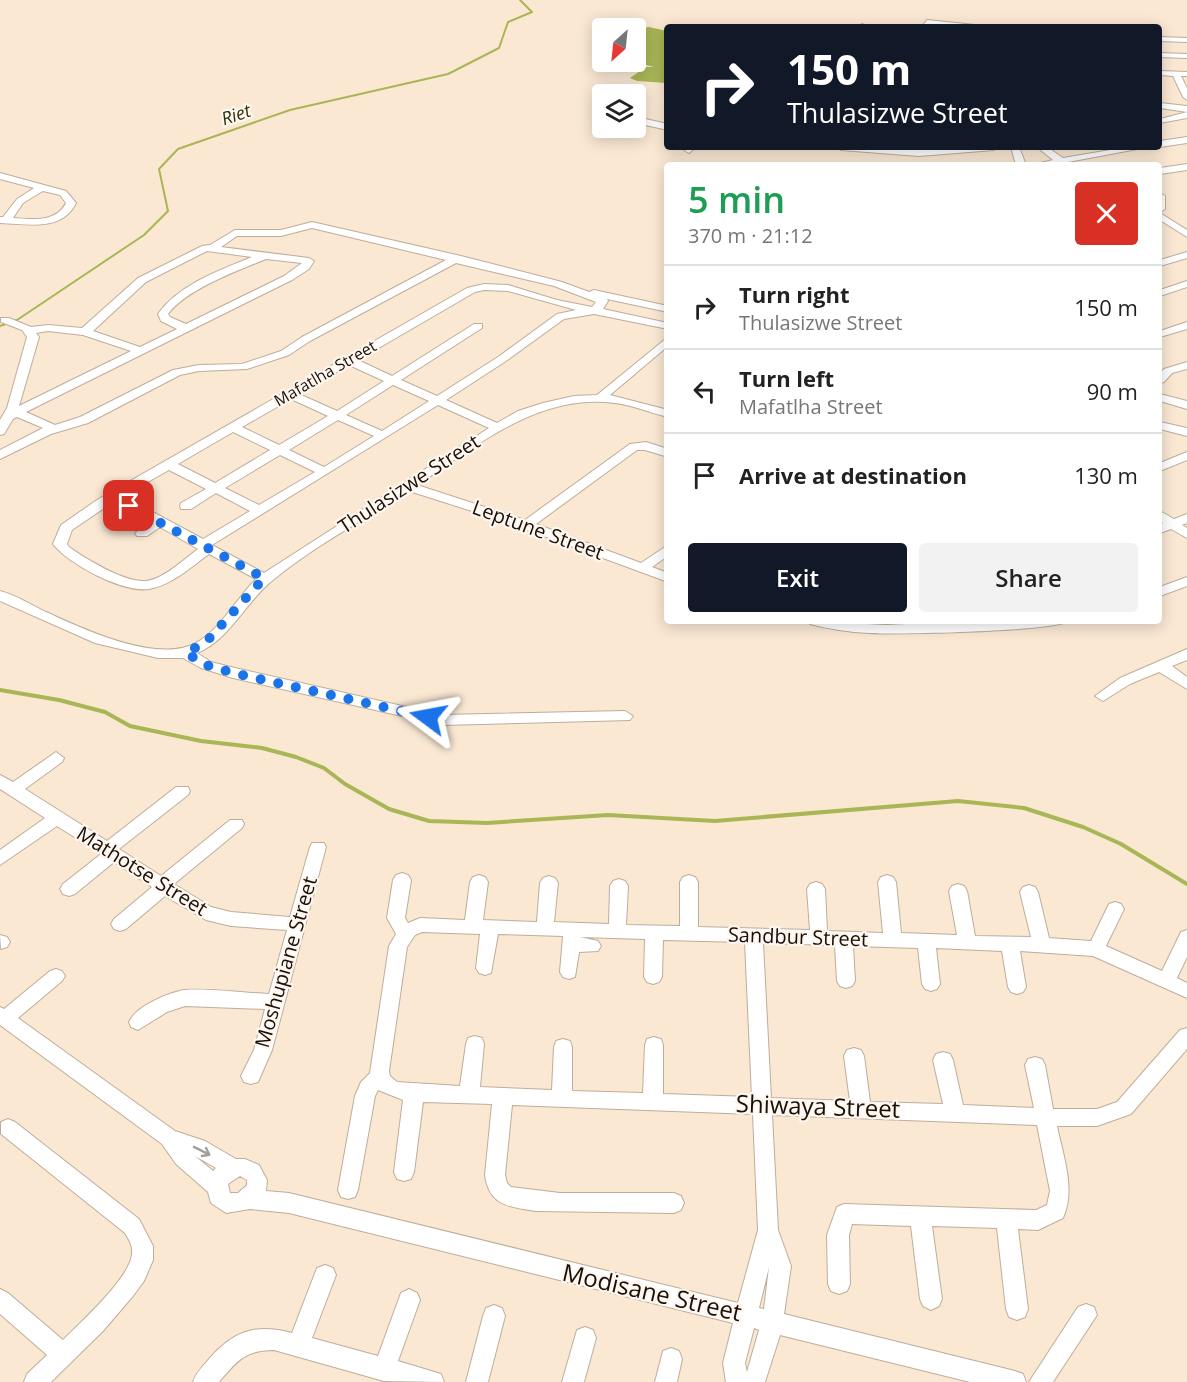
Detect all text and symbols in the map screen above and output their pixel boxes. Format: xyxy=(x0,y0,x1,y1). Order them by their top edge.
north arrow xyxy=(592,18,646,72)
map controls xyxy=(592,18,646,138)
text: 150 m xyxy=(787,40,911,97)
icon: right xyxy=(688,48,766,126)
button: layers xyxy=(592,84,646,138)
text: Thulasizwe Street xyxy=(787,94,1008,131)
water label: Riet xyxy=(218,98,255,130)
text: 5 min xyxy=(688,175,785,224)
button: close xyxy=(1075,182,1138,245)
text: 370 m · 21:12 xyxy=(688,222,813,249)
text: Turn right xyxy=(739,279,850,309)
icon: right xyxy=(688,291,721,324)
text: 150 m xyxy=(1074,292,1138,322)
text: Thulasizwe Street xyxy=(739,309,902,336)
street label: Mafatlha Street xyxy=(270,335,380,411)
text: Turn left xyxy=(739,363,834,393)
icon: left xyxy=(688,375,721,408)
text: 90 m xyxy=(1087,376,1138,406)
text: Mafatlha Street xyxy=(739,393,883,420)
street label: Thulasizwe Street xyxy=(333,428,485,539)
icon: arrive xyxy=(688,459,721,492)
text: Arrive at destination xyxy=(739,460,967,490)
text: 130 m xyxy=(1074,460,1138,490)
pin xyxy=(103,480,154,531)
icon: arrive xyxy=(112,489,145,522)
street label: Leptune Street xyxy=(469,493,608,566)
button: Exit xyxy=(688,543,907,612)
button: Share xyxy=(919,543,1138,612)
position arrow xyxy=(396,685,460,749)
street label: Mathotse Street xyxy=(72,820,213,922)
street label: Moshupiane Street xyxy=(248,873,323,1051)
street label: Sandbur Street xyxy=(727,921,869,952)
street label: Shiwaya Street xyxy=(735,1086,901,1125)
one-way arrow xyxy=(193,1145,211,1157)
street label: Modisane Street xyxy=(559,1255,745,1328)

